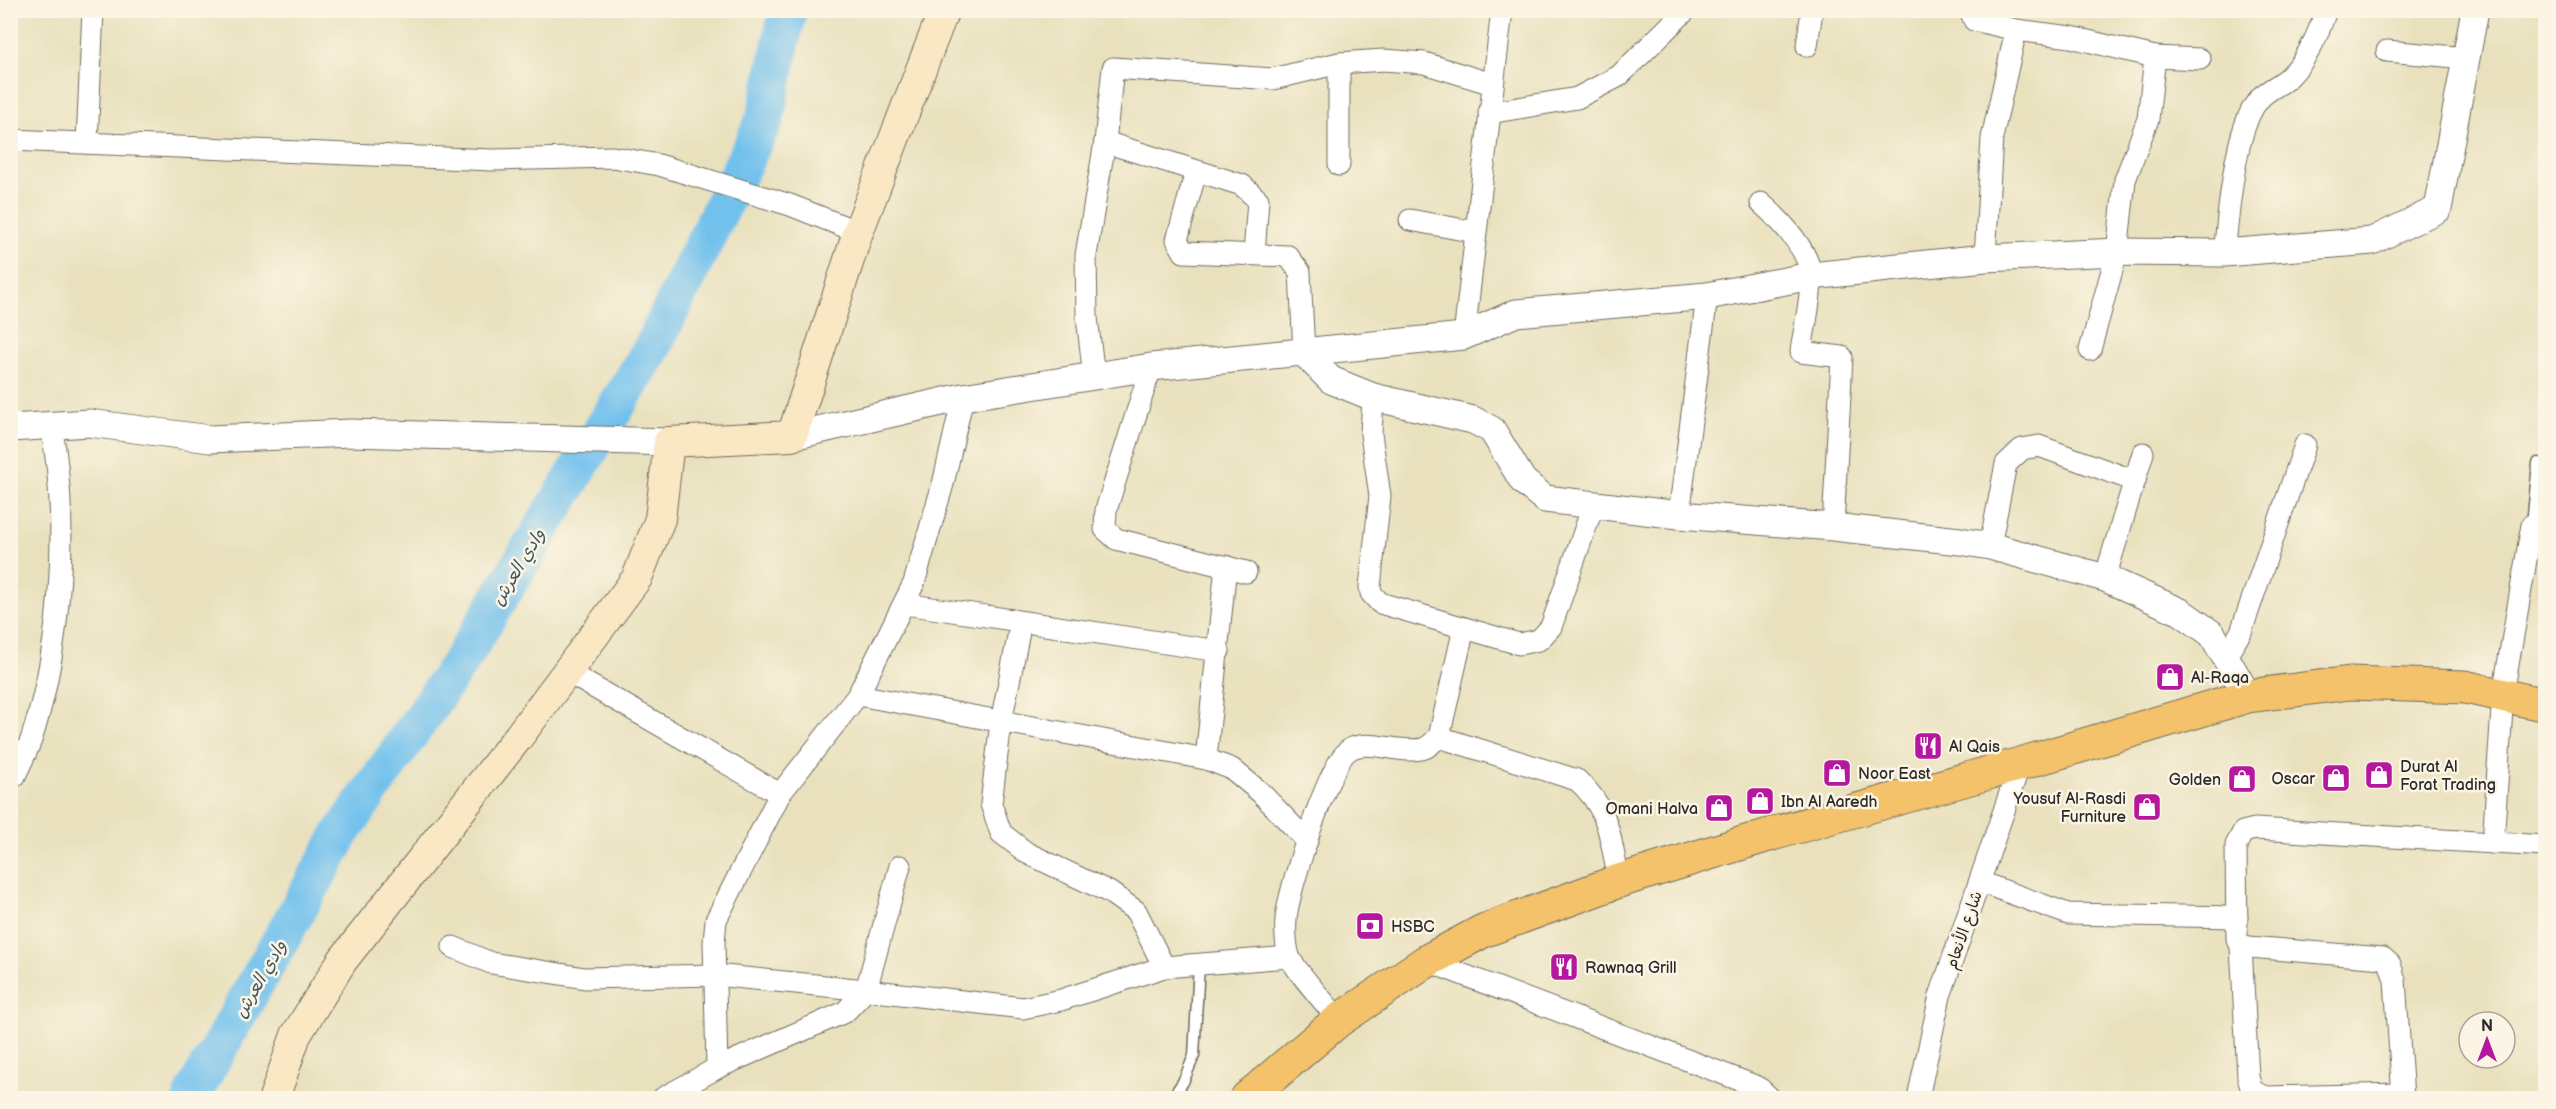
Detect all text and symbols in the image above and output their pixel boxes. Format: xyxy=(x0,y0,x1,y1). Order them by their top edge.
water label: وادي العرش xyxy=(487,524,552,610)
shop icon: Al-Raqa xyxy=(2154,661,2186,693)
place label: Al-Raqa xyxy=(2191,669,2249,688)
restaurant icon: Al Qais xyxy=(1912,730,1944,762)
place label: Al Qais xyxy=(1949,738,2000,757)
shop icon: Noor East xyxy=(1821,757,1853,789)
place label: Durat Al Forat Trading xyxy=(2400,758,2496,795)
shop icon: Durat Al Forat Trading xyxy=(2363,759,2395,791)
shop icon: Oscar xyxy=(2320,762,2352,794)
shop icon: Golden xyxy=(2226,763,2258,795)
place label: Noor East xyxy=(1858,765,1931,784)
place label: Oscar xyxy=(2272,770,2315,789)
place label: Golden xyxy=(2169,771,2221,790)
shop icon: Ibn Al Aaredh xyxy=(1744,785,1776,817)
place label: Yousuf Al-Rasdi Furniture xyxy=(2013,790,2127,827)
shop icon: Yousuf Al-Rasdi Furniture xyxy=(2131,791,2163,823)
shop icon: Omani Halva xyxy=(1703,792,1735,824)
place label: Ibn Al Aaredh xyxy=(1781,793,1878,812)
place label: Omani Halva xyxy=(1606,800,1698,819)
street label: شارع الأنعام xyxy=(1940,888,1989,973)
bank icon: HSBC xyxy=(1354,910,1386,942)
place label: HSBC xyxy=(1391,918,1435,937)
water label: وادي العرش xyxy=(230,936,293,1023)
restaurant icon: Rawnaq Grill xyxy=(1548,951,1580,983)
place label: Rawnaq Grill xyxy=(1585,959,1677,978)
north arrow xyxy=(2457,1010,2517,1070)
text: N xyxy=(2481,1017,2493,1036)

